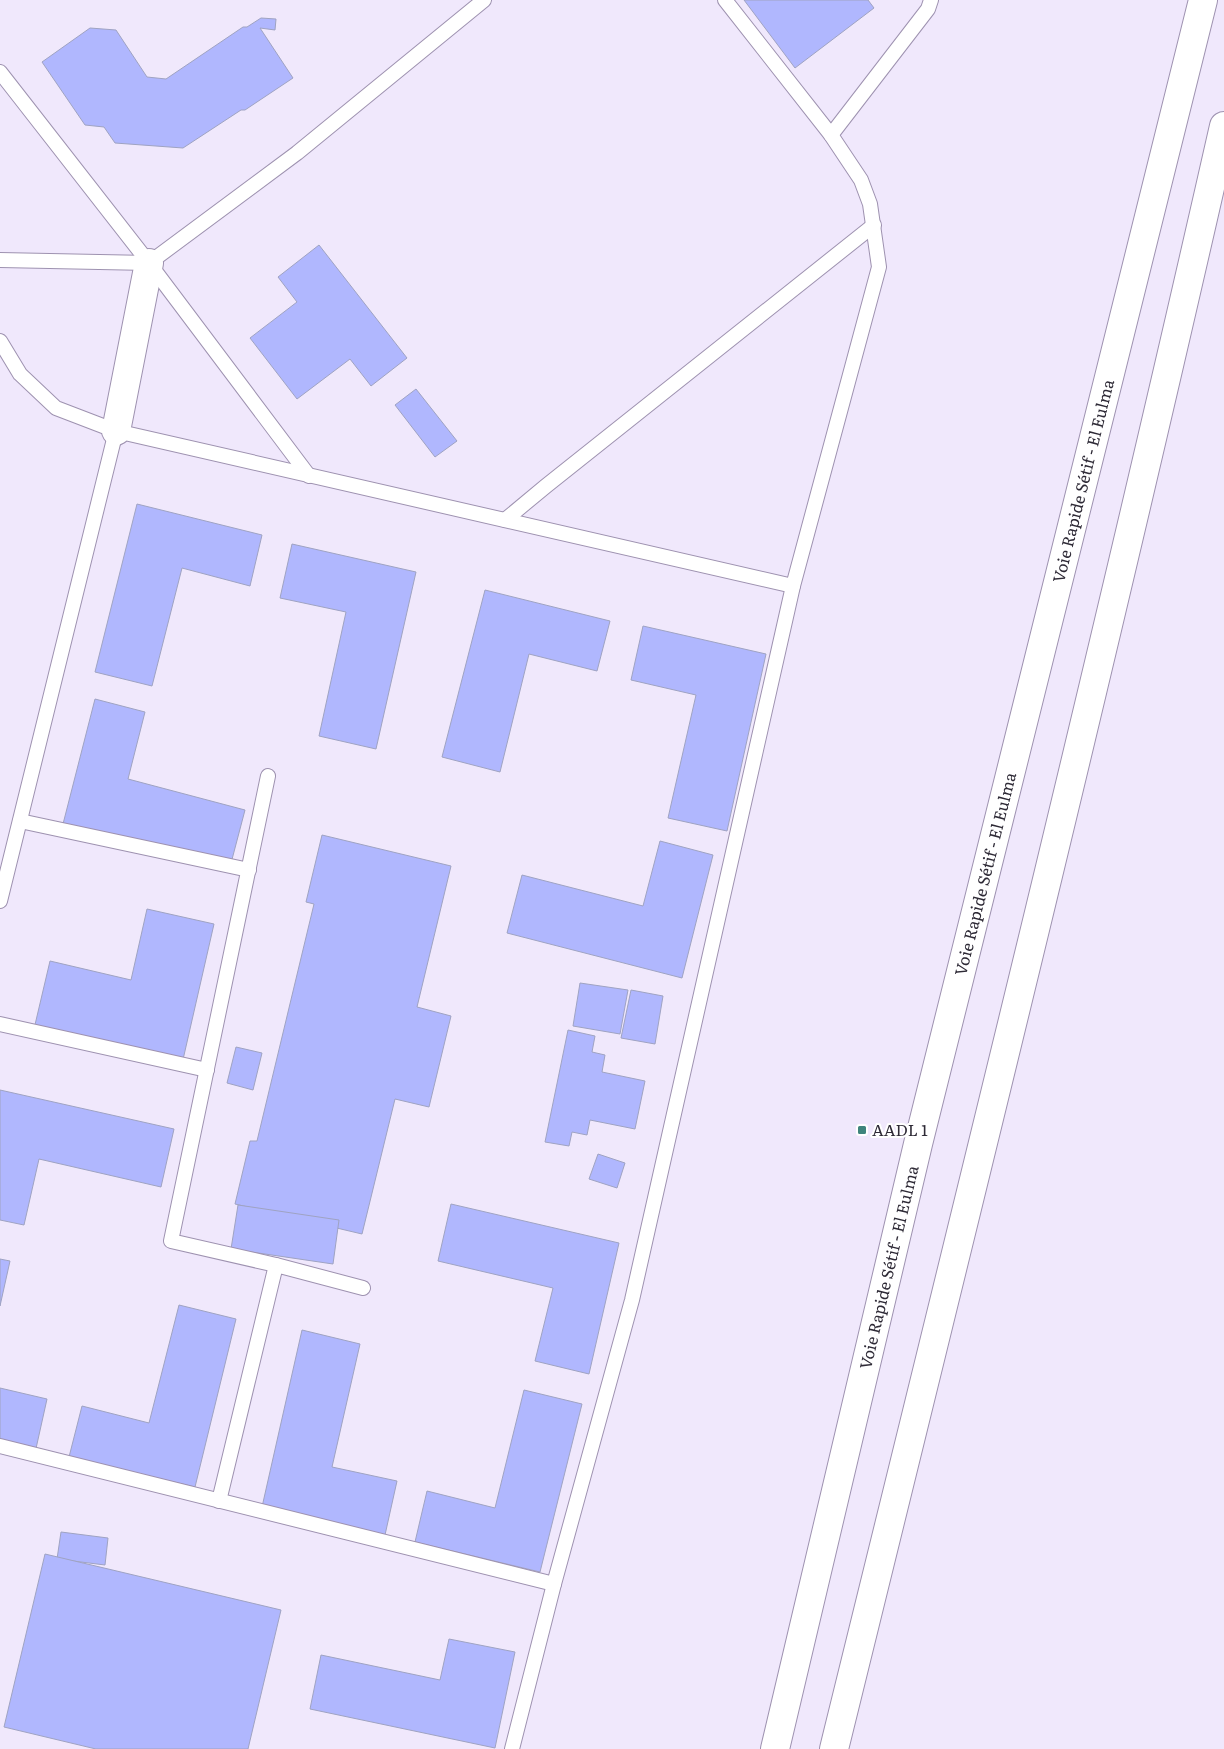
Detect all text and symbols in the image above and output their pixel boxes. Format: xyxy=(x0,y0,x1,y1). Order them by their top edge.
street label: Voie Rapide Sétif - El Eulma xyxy=(1045,376,1119,585)
street label: Voie Rapide Sétif - El Eulma xyxy=(947,769,1021,978)
place label: AADL 1 xyxy=(872,1117,928,1141)
marker: AADL 1 xyxy=(856,1124,868,1136)
street label: Voie Rapide Sétif - El Eulma xyxy=(852,1162,924,1371)

